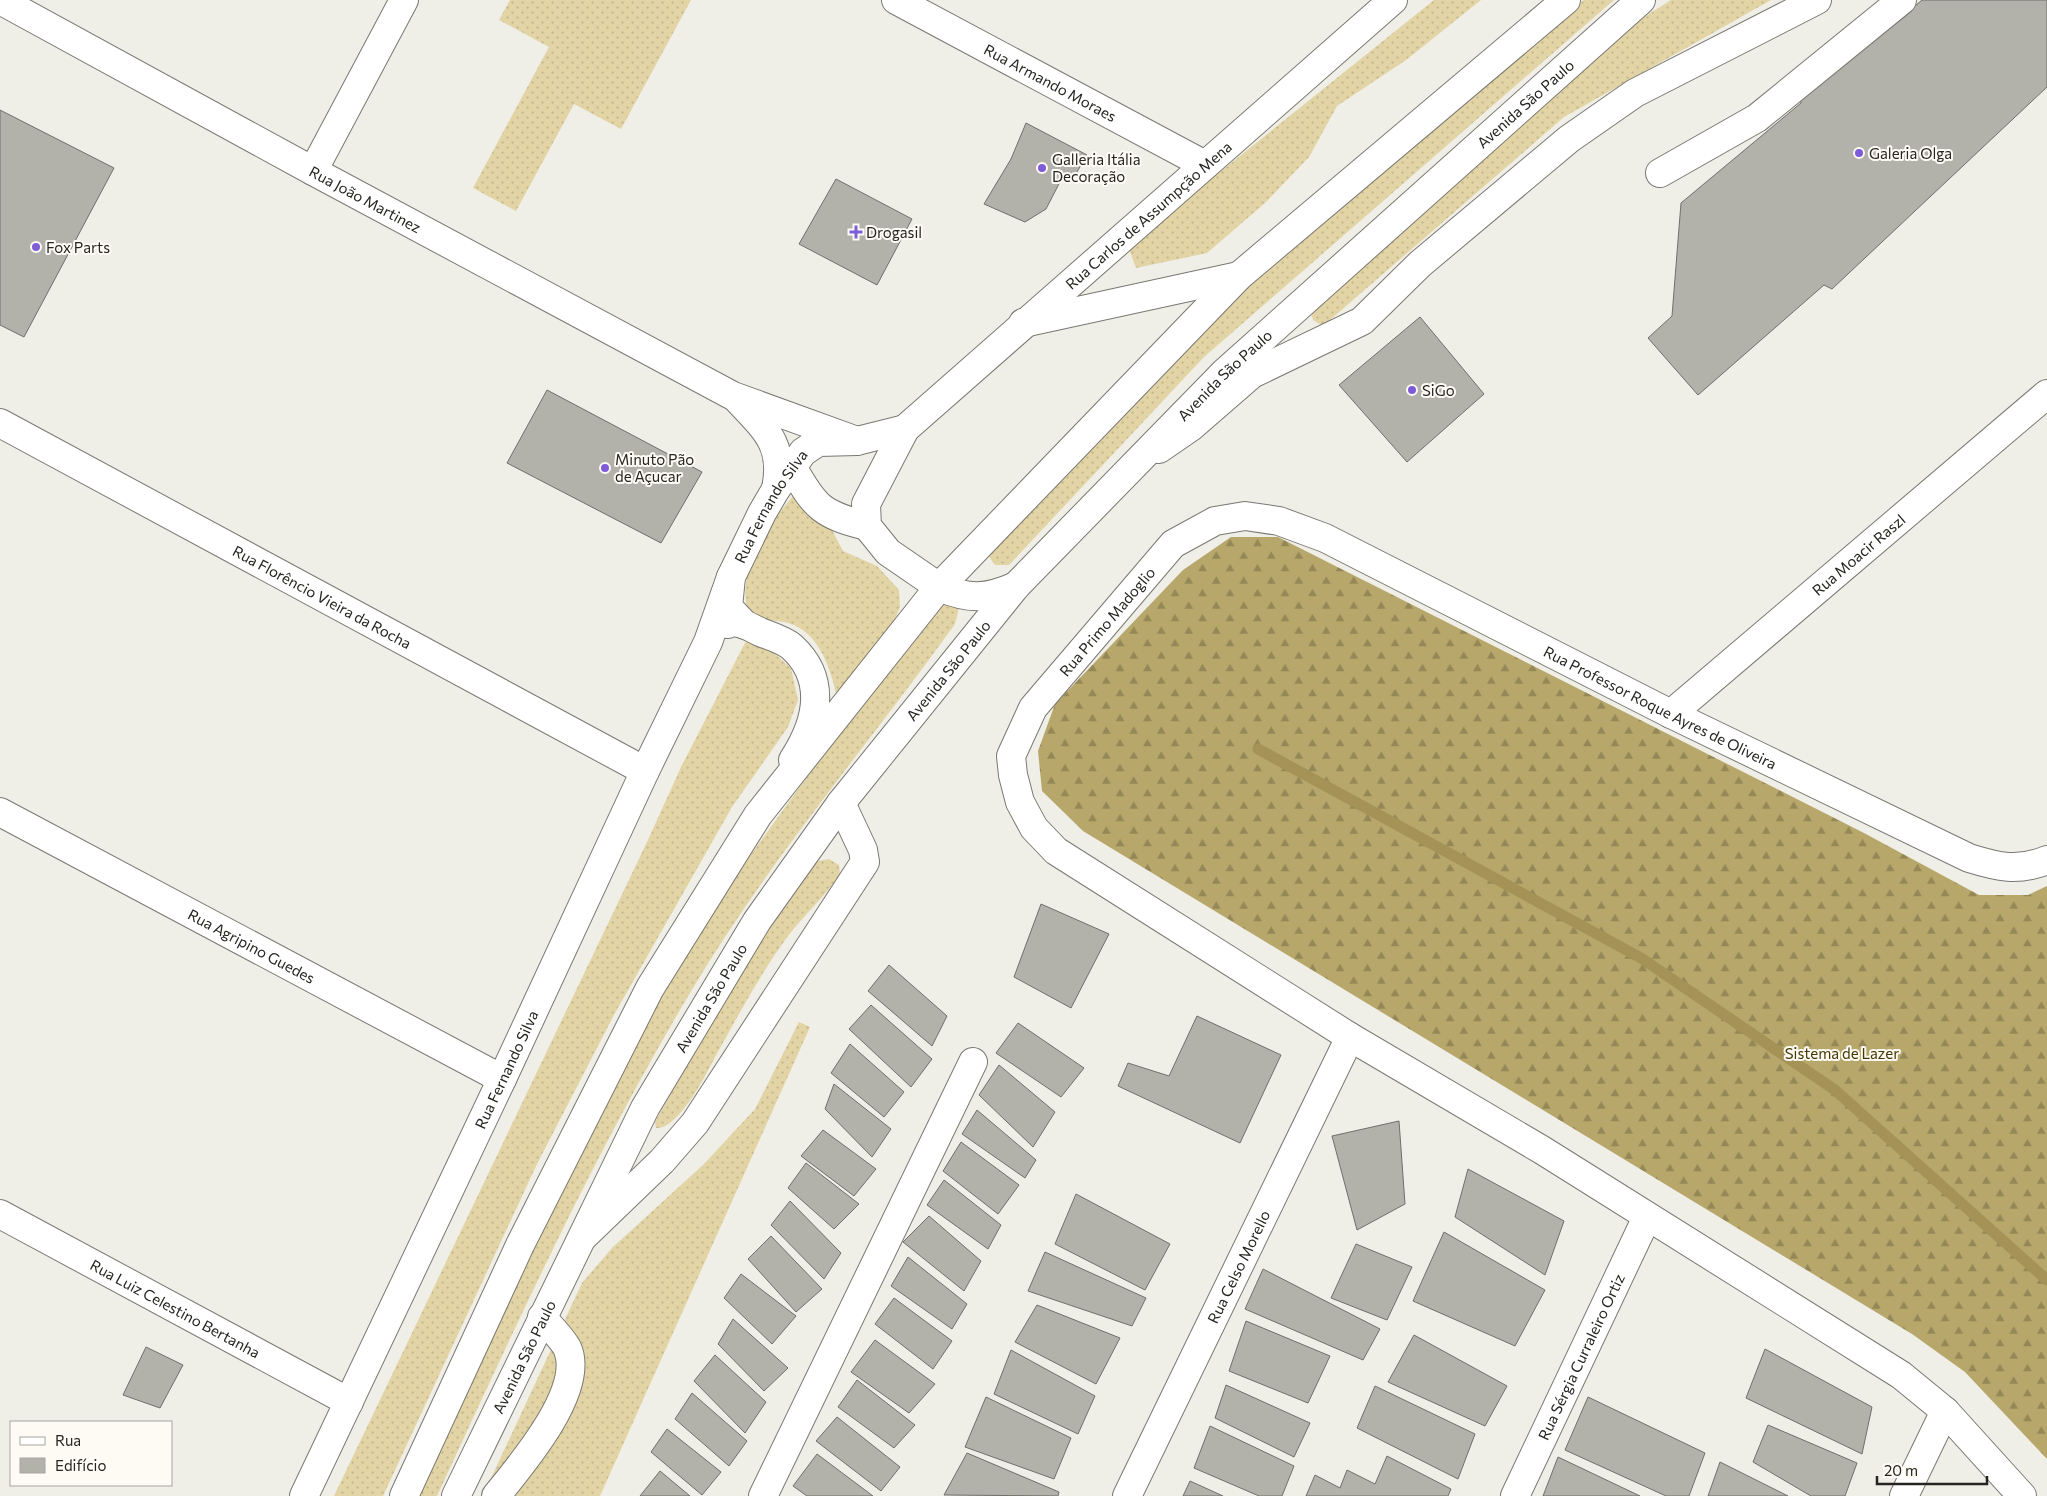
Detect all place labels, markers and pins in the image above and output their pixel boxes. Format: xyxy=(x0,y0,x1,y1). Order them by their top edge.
place label: Galeria Olga xyxy=(1869,144,1952,162)
marker: Galeria Olga xyxy=(1853,147,1865,159)
place label: Galleria Itália Decoração xyxy=(1052,150,1141,185)
marker: Galleria Itália Decoração xyxy=(1036,162,1048,174)
place label: Drogasil xyxy=(866,223,922,241)
marker: Drogasil xyxy=(850,226,862,238)
place label: Fox Parts xyxy=(46,238,110,256)
marker: Fox Parts xyxy=(30,241,42,253)
place label: SiGo xyxy=(1422,381,1455,399)
marker: SiGo xyxy=(1406,384,1418,396)
place label: Minuto Pão de Açucar xyxy=(615,450,694,485)
marker: Minuto Pão de Açucar xyxy=(599,462,611,474)

